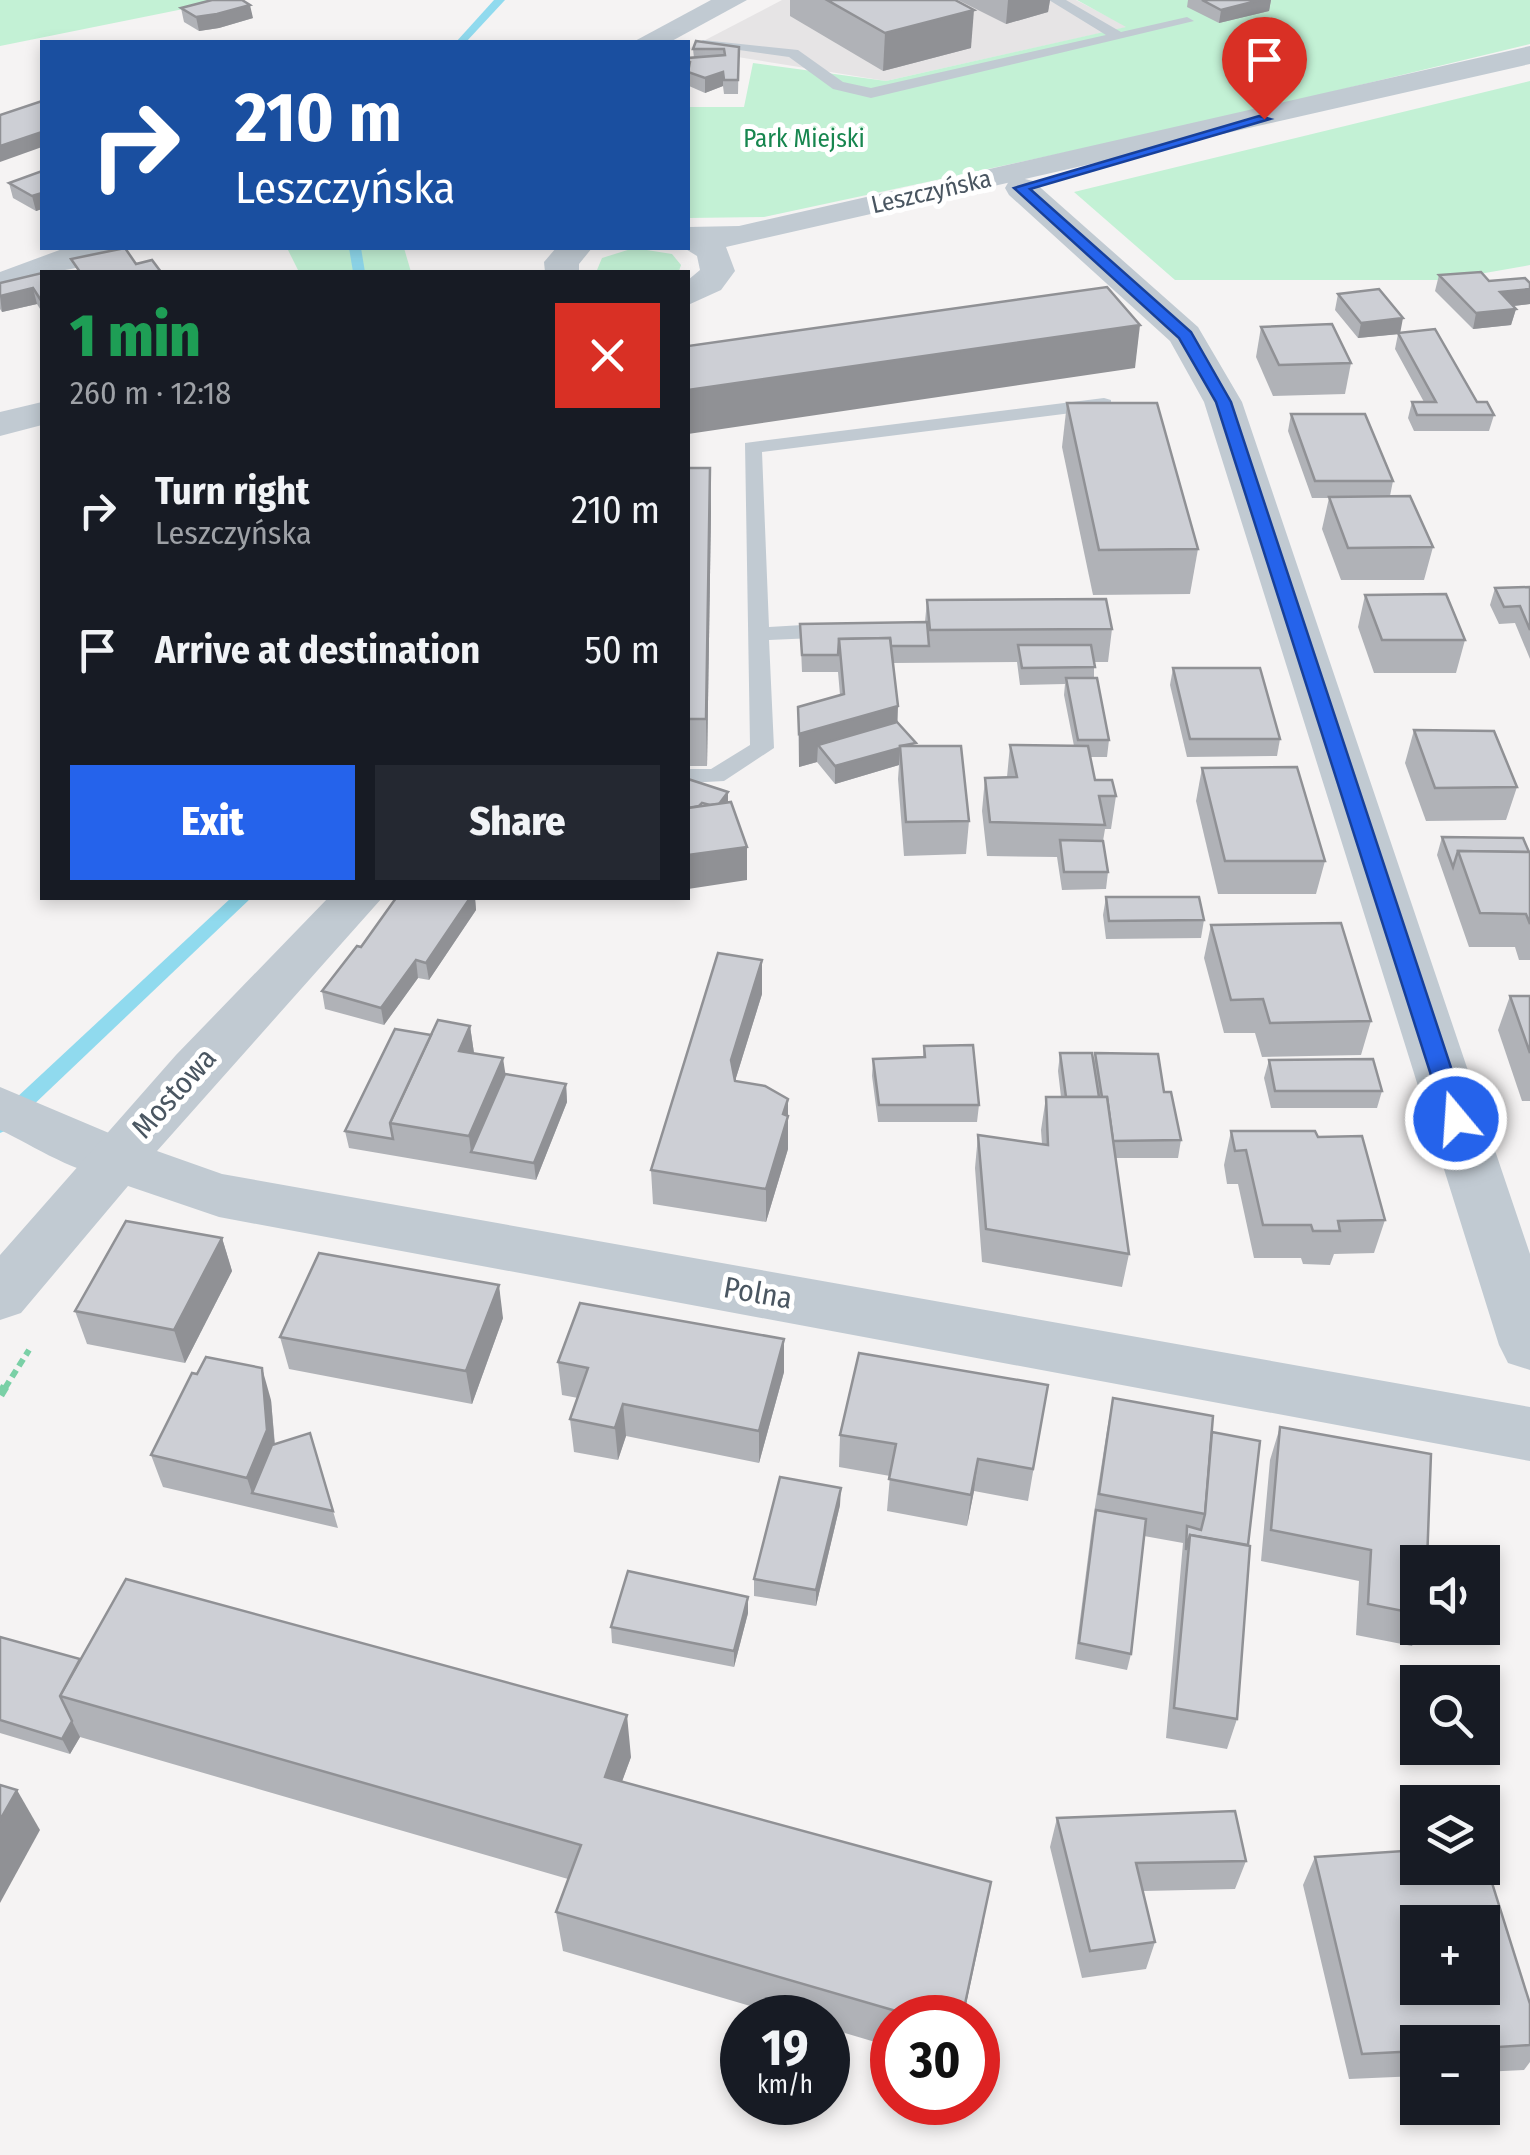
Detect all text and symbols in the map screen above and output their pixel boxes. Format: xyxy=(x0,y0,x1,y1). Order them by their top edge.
pin xyxy=(1222,17,1307,120)
icon: arrive xyxy=(1237,32,1292,87)
text: 210 m xyxy=(235,76,402,160)
icon: right xyxy=(70,80,200,210)
park label: Park Miejski xyxy=(743,124,865,154)
text: Leszczyńska xyxy=(235,161,455,215)
street label: Leszczyńska xyxy=(868,164,994,220)
text: 1 min xyxy=(70,300,201,372)
button: close xyxy=(555,303,660,408)
text: 260 m · 12:18 xyxy=(70,374,231,412)
text: Turn right xyxy=(155,468,309,514)
icon: right xyxy=(70,483,125,538)
text: 210 m xyxy=(571,487,660,533)
text: Leszczyńska xyxy=(155,514,312,552)
icon: arrive xyxy=(70,623,125,678)
text: Arrive at destination xyxy=(155,627,480,673)
text: 50 m xyxy=(585,627,660,673)
button: Exit xyxy=(70,765,355,880)
button: Share xyxy=(375,765,660,880)
street label: Mostowa xyxy=(124,1040,224,1146)
position arrow xyxy=(1404,1067,1508,1171)
street label: Polna xyxy=(721,1269,795,1317)
map controls xyxy=(1400,1545,1500,2125)
button: sound xyxy=(1400,1545,1500,1645)
button: search xyxy=(1400,1665,1500,1765)
button: layers xyxy=(1400,1785,1500,1885)
button: + xyxy=(1400,1905,1500,2005)
speed limit sign: 30 xyxy=(870,1995,1000,2125)
text: 19 xyxy=(761,2018,808,2078)
button: − xyxy=(1400,2025,1500,2125)
text: km/h xyxy=(757,2070,813,2100)

